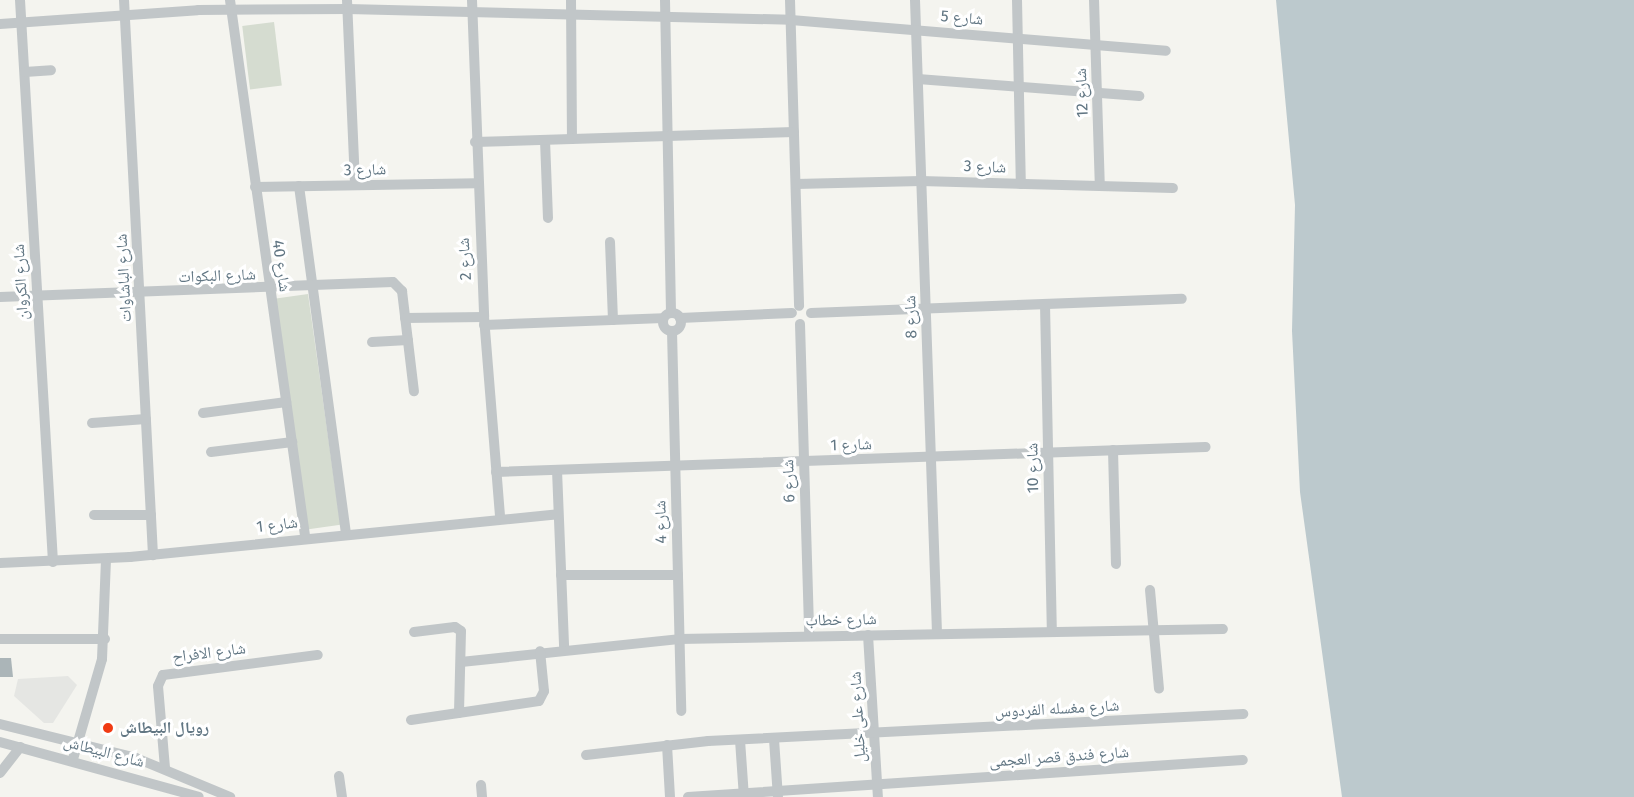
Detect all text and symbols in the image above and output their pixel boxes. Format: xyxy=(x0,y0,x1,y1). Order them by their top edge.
street label: شارع 5 xyxy=(940,7,984,29)
street label: شارع 12 xyxy=(1072,68,1092,118)
street label: شارع 3 xyxy=(963,157,1007,177)
street label: شارع 3 xyxy=(344,160,386,180)
street label: شارع الباشاوات xyxy=(112,233,136,323)
street label: شارع 2 xyxy=(454,237,476,281)
street label: شارع 40 xyxy=(268,239,294,293)
street label: شارع الكروان xyxy=(9,243,33,321)
street label: شارع البكوات xyxy=(178,265,256,287)
street label: شارع 8 xyxy=(901,295,921,339)
street label: شارع 1 xyxy=(830,435,872,455)
street label: شارع 10 xyxy=(1023,443,1043,493)
street label: شارع 6 xyxy=(779,459,799,503)
street label: شارع 4 xyxy=(651,500,671,544)
street label: شارع 1 xyxy=(255,513,299,537)
street label: شارع خطاب xyxy=(805,610,877,630)
street label: شارع الافراح xyxy=(171,639,247,667)
street label: شارع على خليل xyxy=(846,671,870,763)
street label: شارع مغسله الفردوس xyxy=(994,696,1120,722)
place label: رويال البيطاش xyxy=(120,718,209,738)
marker: رويال البيطاش xyxy=(101,721,115,735)
street label: شارع البيطاش xyxy=(62,732,146,772)
street label: شارع فندق قصر العجمى xyxy=(988,743,1130,771)

